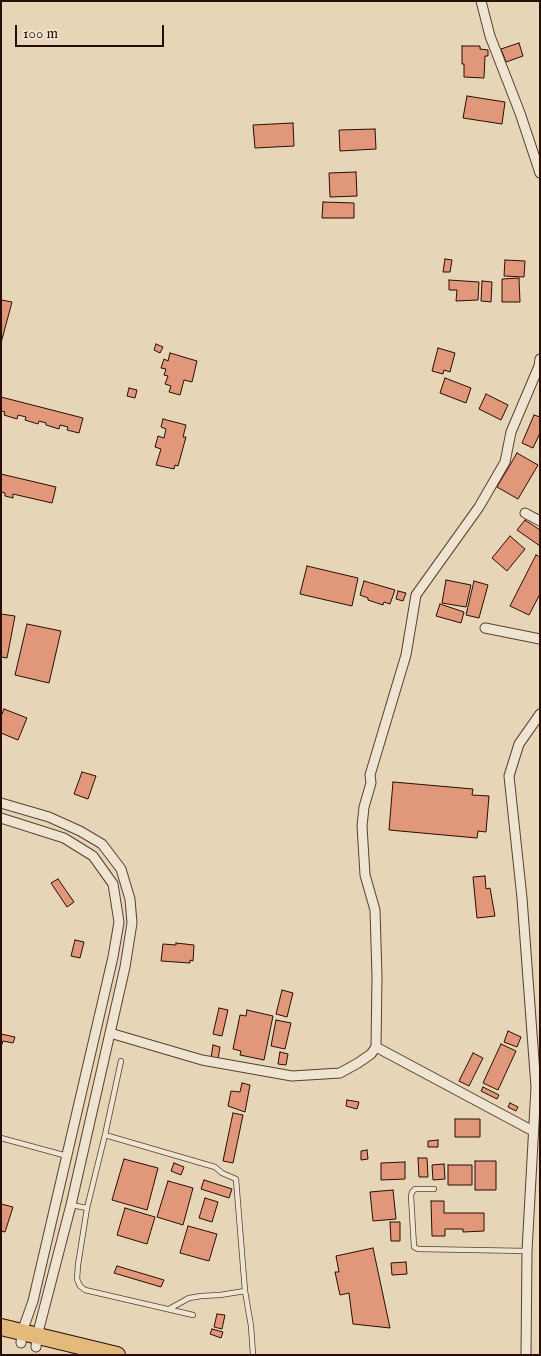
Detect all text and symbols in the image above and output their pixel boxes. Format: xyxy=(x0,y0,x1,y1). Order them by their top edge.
scale bar xyxy=(18,15,166,47)
text: 100 m xyxy=(23,24,58,43)

